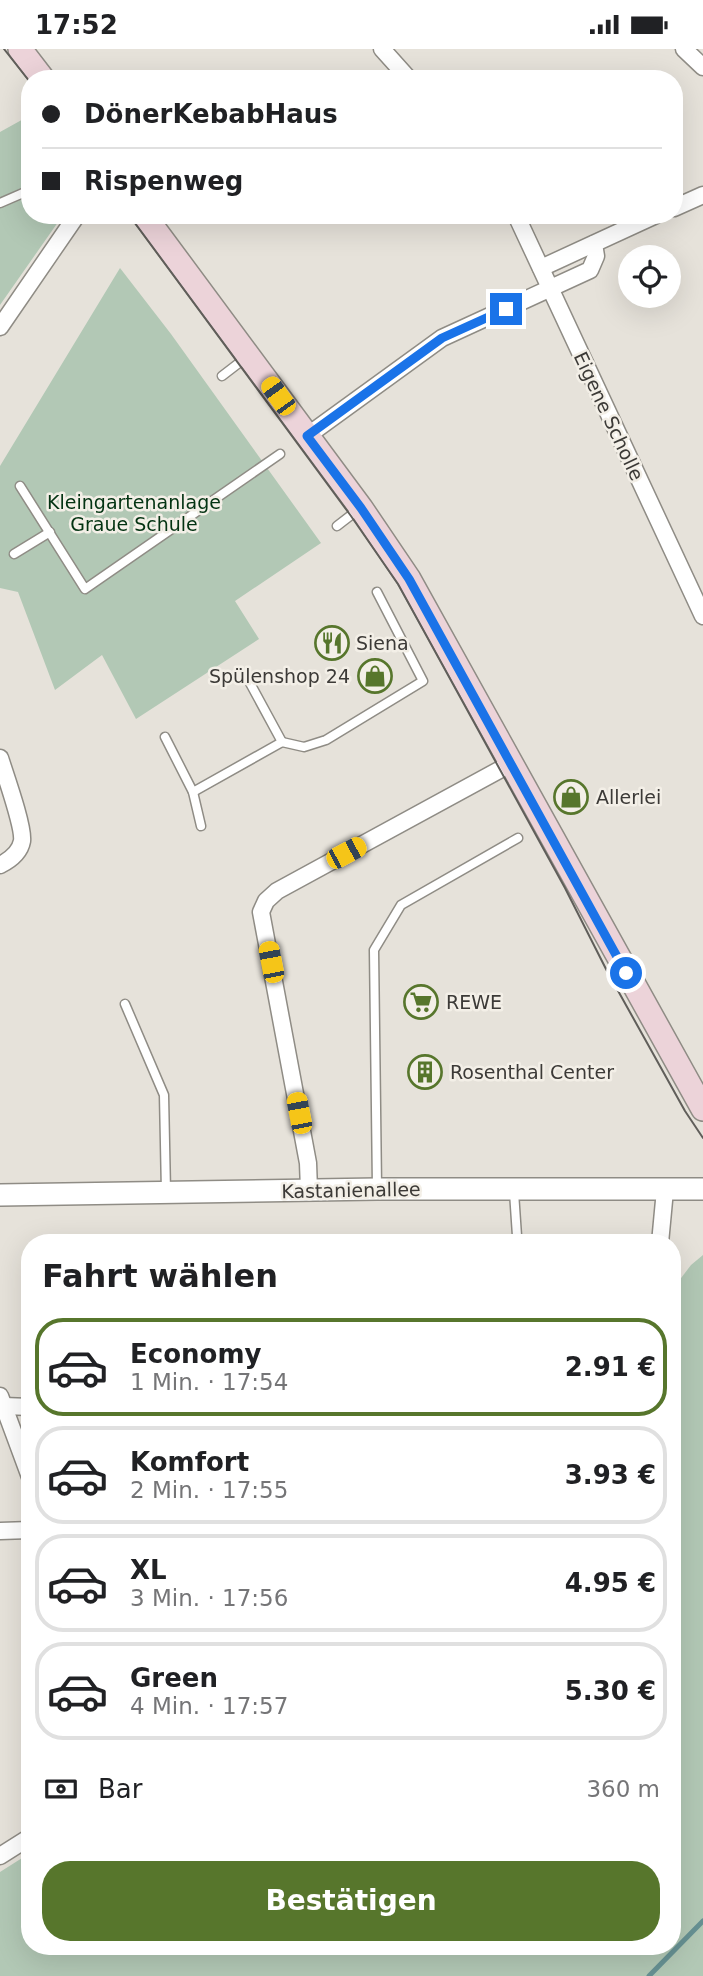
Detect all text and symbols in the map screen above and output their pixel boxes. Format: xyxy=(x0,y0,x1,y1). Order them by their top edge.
text: 17:52 xyxy=(35,10,118,40)
text: DönerKebabHaus xyxy=(84,99,338,129)
text: Rispenweg xyxy=(84,166,243,196)
map controls xyxy=(618,245,681,308)
button: locate xyxy=(618,245,681,308)
route end xyxy=(490,293,522,325)
street label: Eigene Scholle xyxy=(570,348,648,484)
car xyxy=(258,373,299,419)
park label: Kleingartenanlage Graue Schule xyxy=(47,491,221,535)
restaurant icon: Siena xyxy=(313,624,351,662)
place label: Siena xyxy=(356,632,409,654)
shop icon: Spülenshop 24 xyxy=(356,657,394,695)
place label: Spülenshop 24 xyxy=(209,665,350,687)
shop icon: Allerlei xyxy=(552,778,590,816)
place label: Allerlei xyxy=(596,786,661,808)
car xyxy=(323,834,370,872)
car xyxy=(257,939,286,985)
route start xyxy=(610,957,642,989)
supermarket icon: REWE xyxy=(402,983,440,1021)
place label: REWE xyxy=(446,991,502,1013)
building icon: Rosenthal Center xyxy=(406,1053,444,1091)
place label: Rosenthal Center xyxy=(450,1061,614,1083)
car xyxy=(285,1090,314,1136)
street label: Kastanienallee xyxy=(281,1178,421,1202)
text: Fahrt wählen xyxy=(42,1257,278,1295)
icon: car xyxy=(46,1336,109,1399)
text: Economy xyxy=(130,1339,261,1369)
text: 2.91 € xyxy=(565,1352,656,1382)
text: 1 Min. · 17:54 xyxy=(130,1369,288,1395)
icon: car xyxy=(46,1444,109,1507)
text: Komfort xyxy=(130,1447,249,1477)
text: 3.93 € xyxy=(565,1460,656,1490)
text: 2 Min. · 17:55 xyxy=(130,1477,288,1503)
icon: car xyxy=(46,1552,109,1615)
text: XL xyxy=(130,1555,167,1585)
text: 4.95 € xyxy=(565,1568,656,1598)
text: 3 Min. · 17:56 xyxy=(130,1585,288,1611)
icon: car xyxy=(46,1660,109,1723)
text: Green xyxy=(130,1663,218,1693)
text: 5.30 € xyxy=(565,1676,656,1706)
text: 4 Min. · 17:57 xyxy=(130,1693,288,1719)
icon: cash xyxy=(42,1770,80,1808)
text: Bar xyxy=(98,1774,142,1804)
text: 360 m xyxy=(586,1776,660,1802)
button: Bestätigen xyxy=(42,1861,660,1941)

